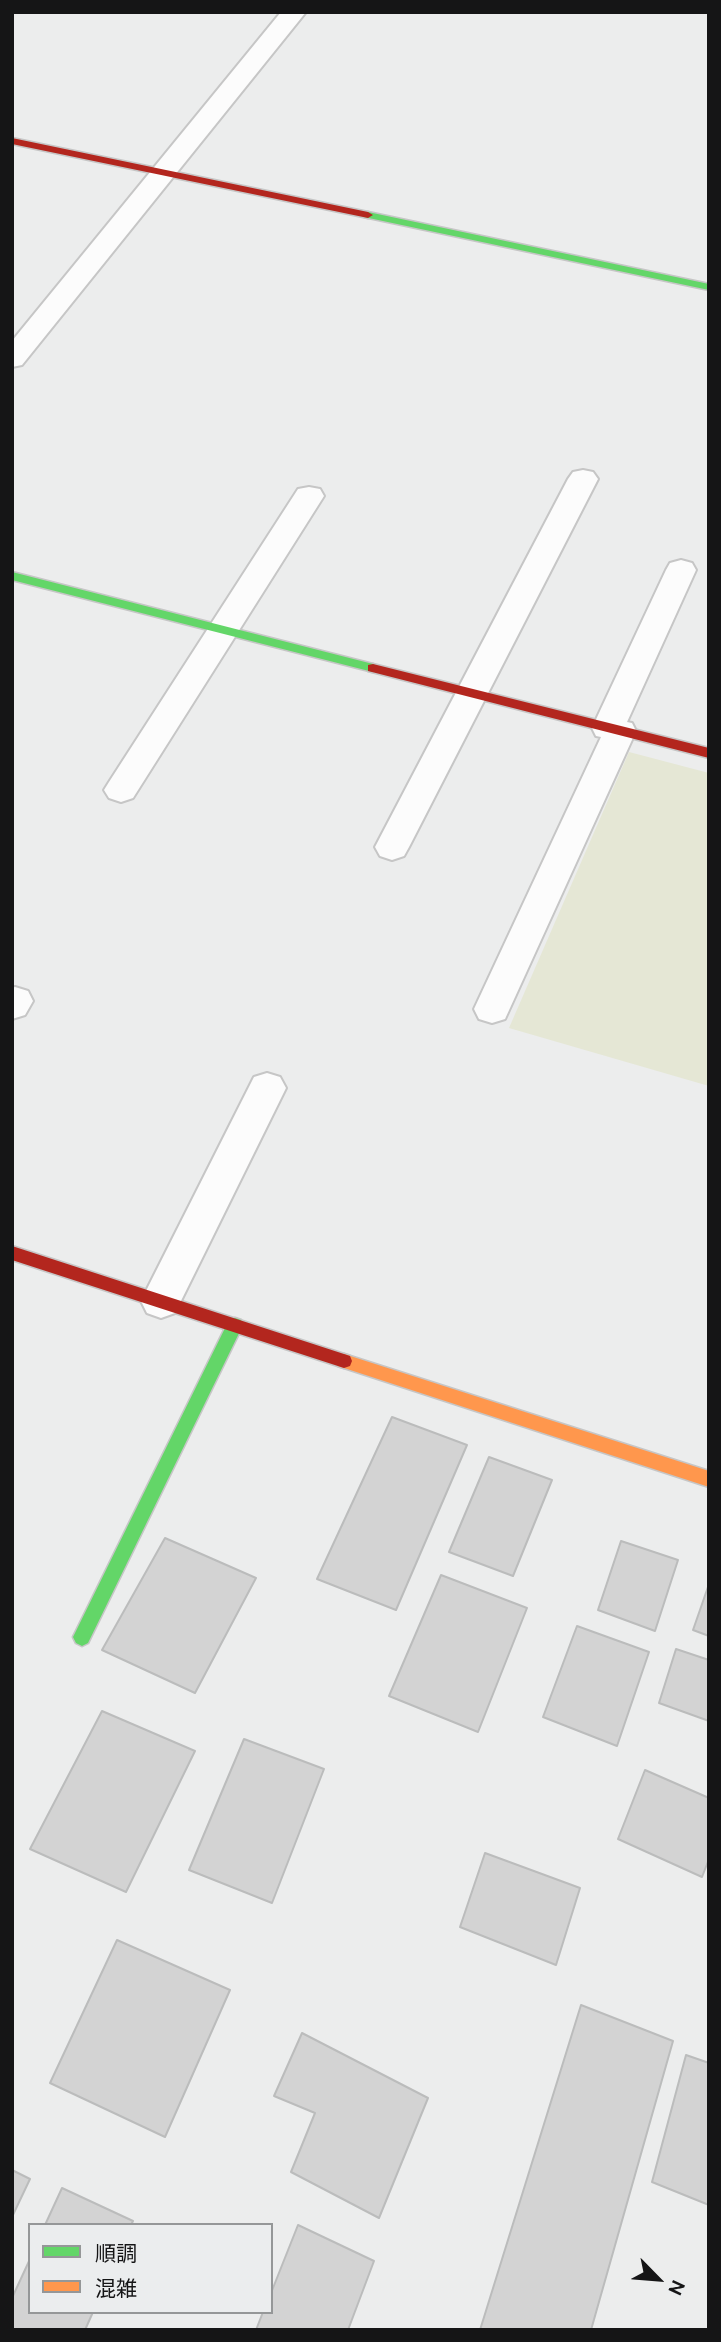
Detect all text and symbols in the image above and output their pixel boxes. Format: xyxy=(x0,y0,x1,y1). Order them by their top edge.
legend xyxy=(28,2223,273,2314)
text: 順調 xyxy=(95,2241,137,2265)
north arrow xyxy=(623,2244,693,2314)
text: 混雑 xyxy=(95,2276,137,2300)
text: N xyxy=(664,2277,690,2299)

